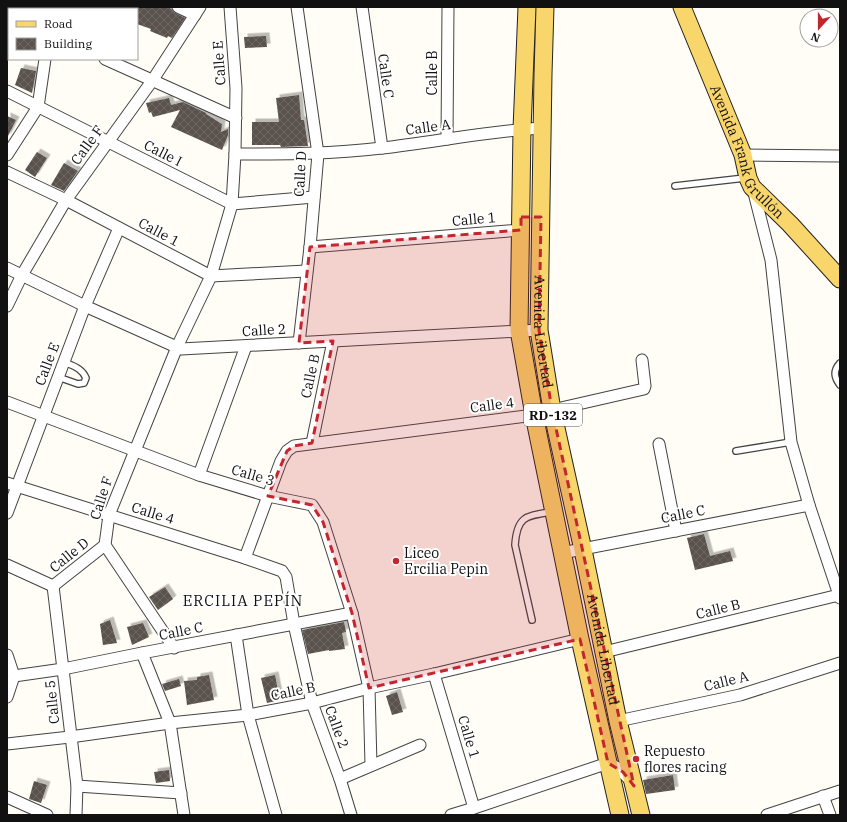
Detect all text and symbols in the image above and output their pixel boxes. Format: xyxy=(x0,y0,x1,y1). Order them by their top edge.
legend xyxy=(8,8,138,60)
north arrow xyxy=(799,8,839,48)
text: Road xyxy=(44,16,73,31)
text: N xyxy=(809,29,822,45)
text: Building xyxy=(44,36,92,51)
street label: Calle E xyxy=(208,40,230,86)
street label: Calle B xyxy=(423,50,441,96)
street label: Calle C xyxy=(374,53,398,99)
street label: Avenida Frank Grullón xyxy=(706,82,788,223)
street label: Calle A xyxy=(404,115,452,139)
street label: Calle F xyxy=(67,122,107,168)
street label: Calle I xyxy=(141,136,185,170)
street label: Calle D xyxy=(290,151,310,197)
street label: Calle 1 xyxy=(451,208,497,230)
street label: Calle 1 xyxy=(135,214,183,250)
street label: Avenida Libertad xyxy=(530,275,557,390)
street label: Calle 2 xyxy=(241,320,287,340)
street label: Calle E xyxy=(31,340,63,388)
street label: Calle B xyxy=(297,352,323,400)
street label: Calle 4 xyxy=(469,393,515,417)
road number: RD-132 xyxy=(524,404,582,426)
street label: Calle 3 xyxy=(229,460,277,490)
street label: Calle F xyxy=(86,474,116,522)
street label: Calle 4 xyxy=(129,498,177,528)
street label: Calle C xyxy=(659,501,707,527)
street label: Calle D xyxy=(46,534,92,576)
place label: Liceo Ercilia Pepin xyxy=(404,544,488,578)
marker: Liceo Ercilia Pepin xyxy=(391,556,401,566)
district label: ERCILIA PEPÍN xyxy=(183,591,303,610)
street label: Avenida Libertad xyxy=(583,592,624,707)
street label: Calle B xyxy=(694,595,742,623)
street label: Calle C xyxy=(157,618,205,644)
street label: Calle A xyxy=(702,667,751,695)
street label: Calle B xyxy=(269,678,317,704)
street label: Calle 5 xyxy=(41,679,63,725)
street label: Calle 2 xyxy=(321,703,353,751)
street label: Calle 1 xyxy=(454,713,484,761)
place label: Repuesto flores racing xyxy=(644,742,727,776)
marker: Repuesto flores racing xyxy=(631,754,641,764)

